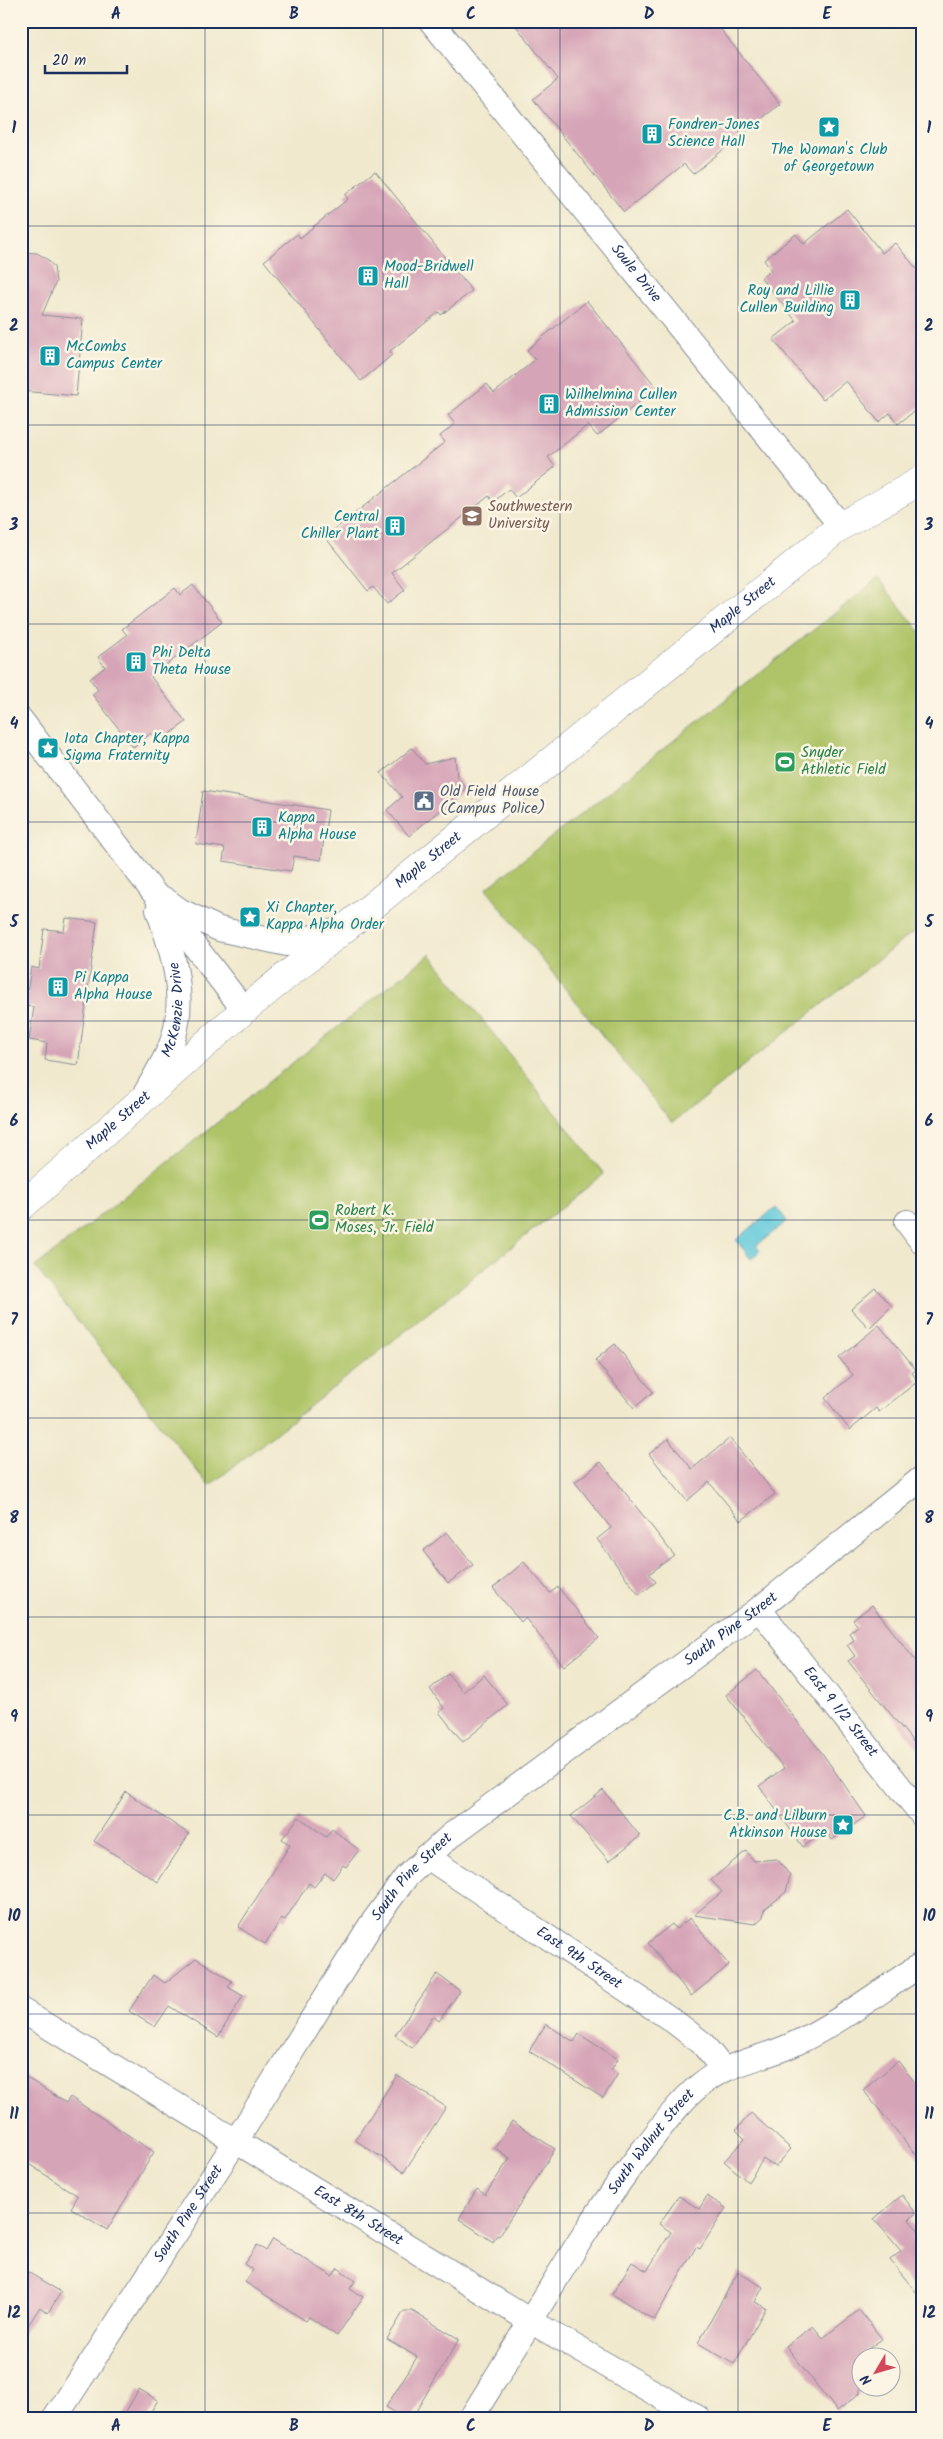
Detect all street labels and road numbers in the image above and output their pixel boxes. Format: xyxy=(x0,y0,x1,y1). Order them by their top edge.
street label: Soule Drive xyxy=(605,239,667,308)
street label: Maple Street xyxy=(704,571,782,640)
street label: Maple Street xyxy=(390,826,467,895)
street label: McKenzie Drive xyxy=(155,960,191,1062)
street label: Maple Street xyxy=(80,1085,157,1157)
street label: South Pine Street xyxy=(679,1586,784,1672)
street label: East 9 1/2 Street xyxy=(797,1661,884,1763)
street label: South Pine Street xyxy=(365,1827,458,1926)
street label: East 9th Street xyxy=(531,1921,627,1996)
street label: South Walnut Street xyxy=(602,2083,701,2200)
street label: South Pine Street xyxy=(148,2160,229,2267)
street label: East 8th Street xyxy=(309,2179,408,2253)

